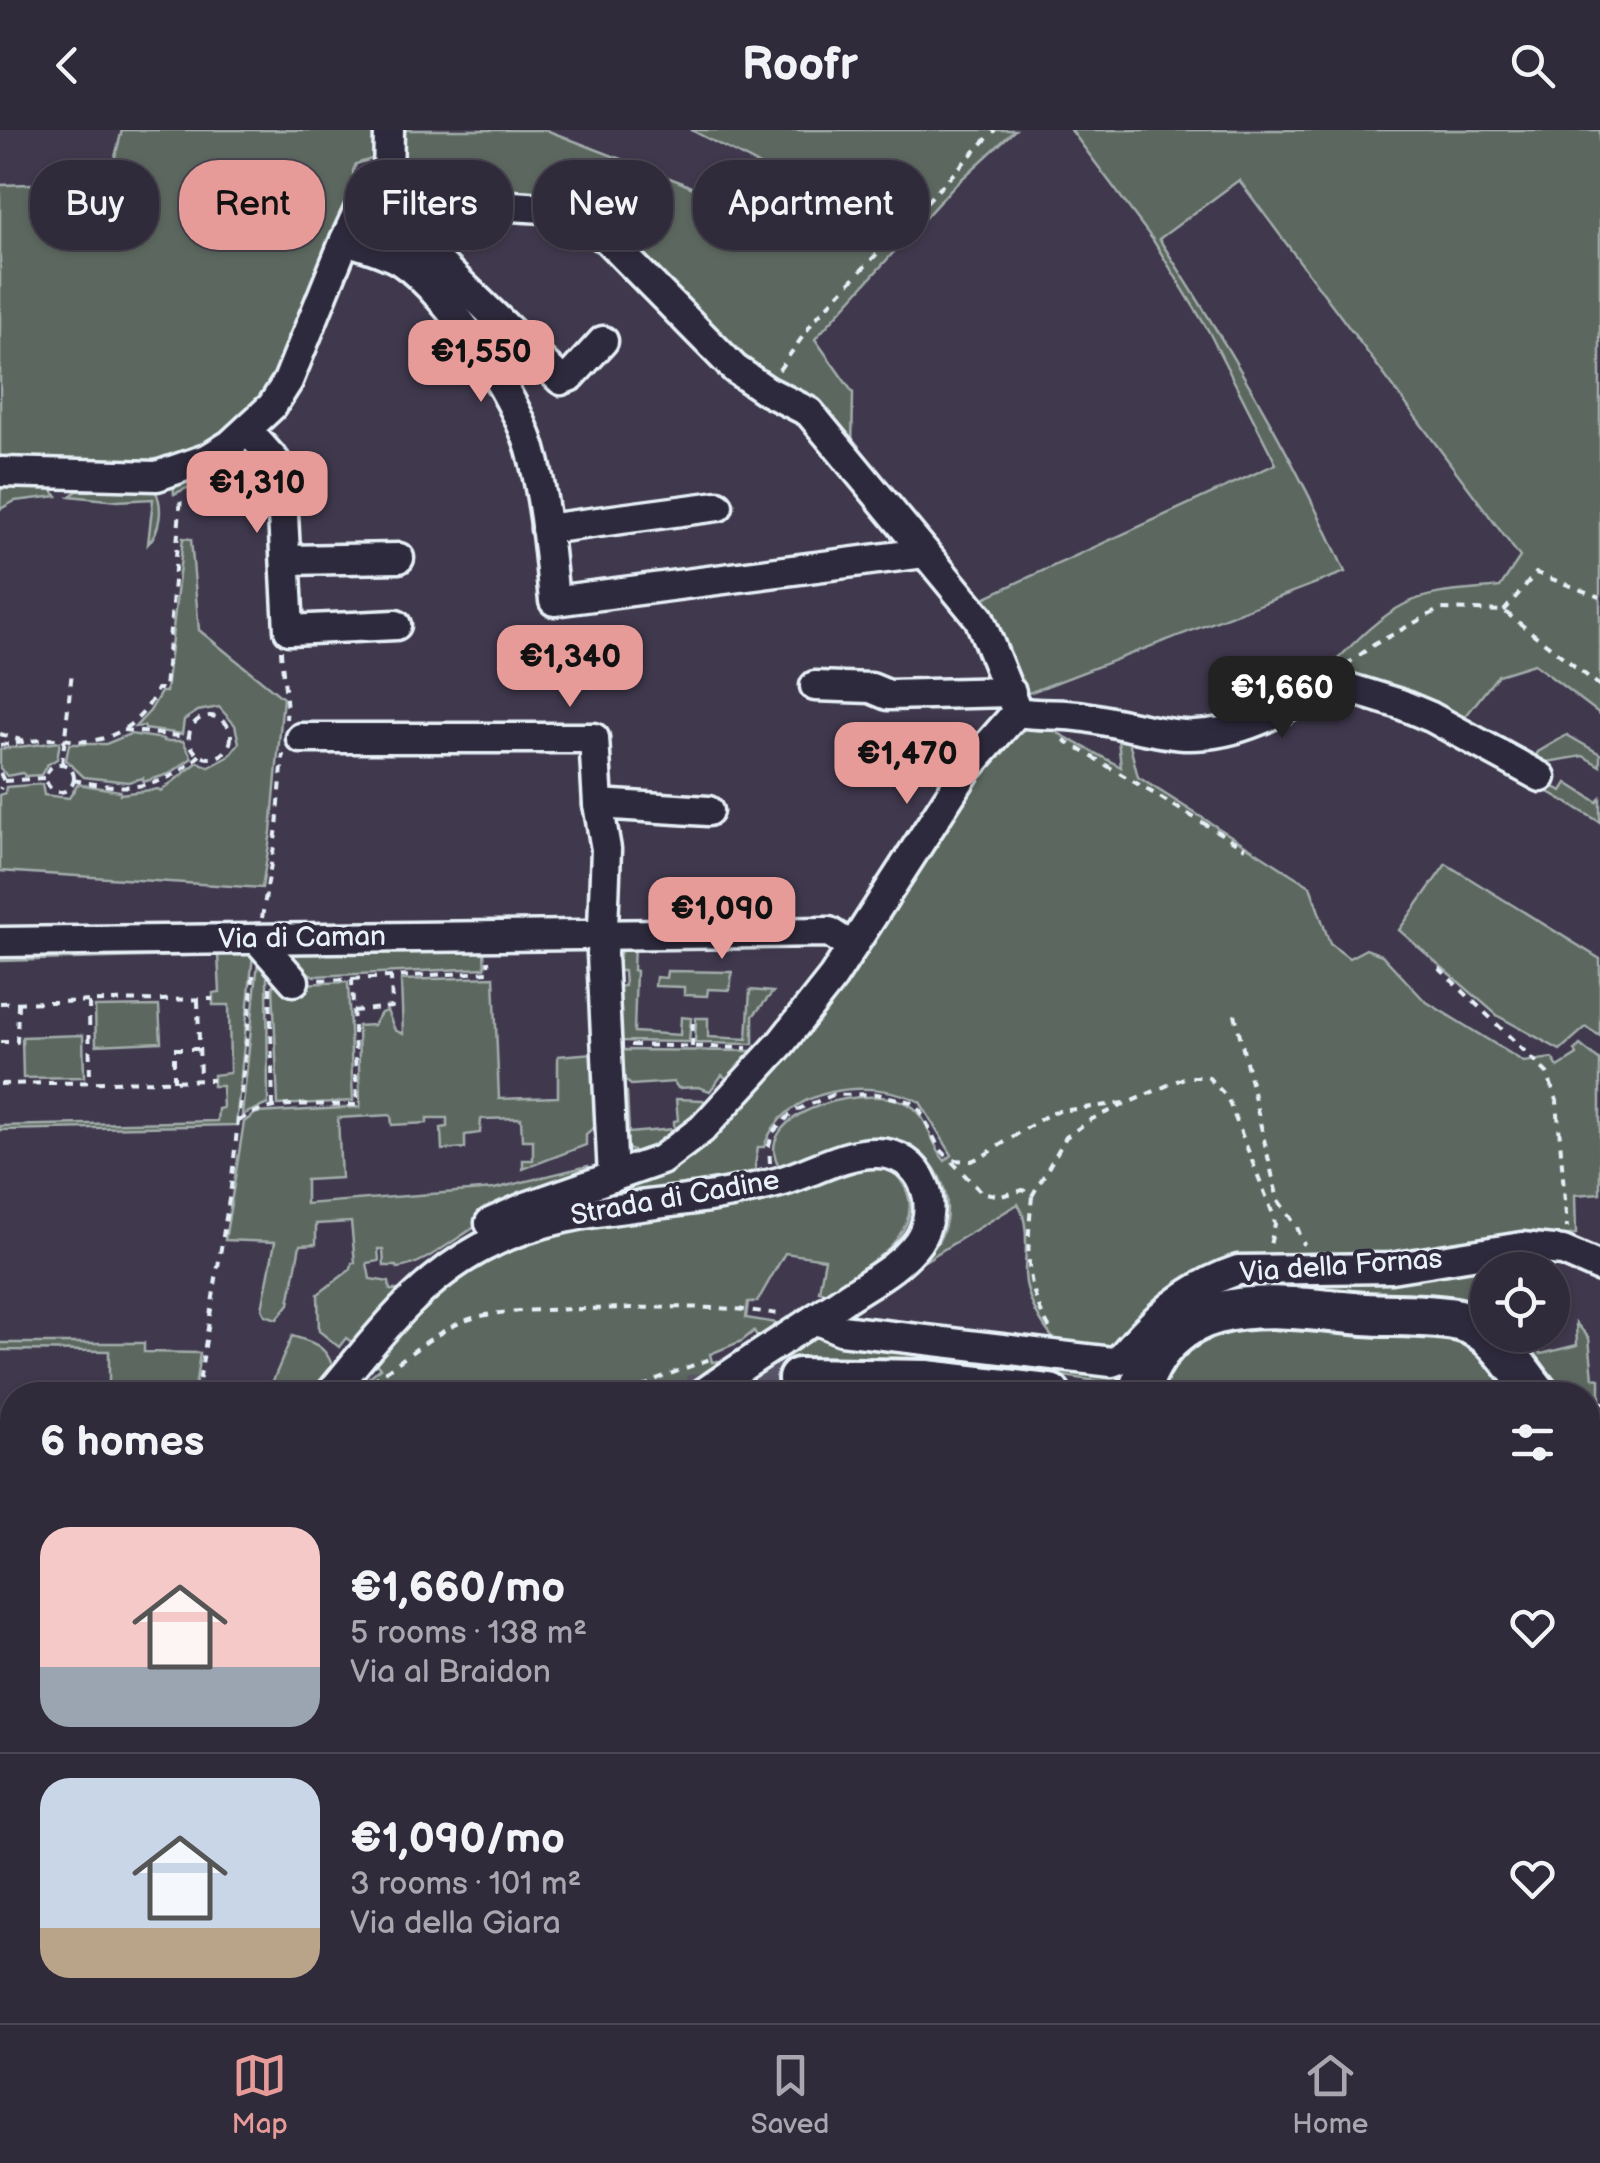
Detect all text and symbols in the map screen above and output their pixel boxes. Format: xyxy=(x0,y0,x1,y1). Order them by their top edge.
icon: back xyxy=(40,38,95,93)
text: Roofr xyxy=(742,38,858,93)
icon: search xyxy=(1505,38,1560,93)
chip: Buy xyxy=(30,160,159,250)
chip: Rent xyxy=(179,160,325,250)
chip: Filters xyxy=(345,160,513,250)
chip: New xyxy=(533,160,673,250)
chip: Apartment xyxy=(693,160,929,250)
pin: €1,550 xyxy=(400,320,562,405)
text: €1,550 xyxy=(430,333,532,372)
pin: €1,310 xyxy=(176,451,338,536)
text: €1,310 xyxy=(209,464,305,503)
pin: €1,340 xyxy=(489,625,651,710)
text: €1,340 xyxy=(519,638,621,677)
pin: €1,660 xyxy=(1201,656,1363,741)
text: €1,660 xyxy=(1230,669,1334,708)
pin: €1,470 xyxy=(826,722,988,807)
text: €1,470 xyxy=(856,735,958,774)
pin: €1,090 xyxy=(641,877,803,962)
text: €1,090 xyxy=(670,890,774,929)
street label: Via di Caman xyxy=(218,920,386,956)
street label: Strada di Cadine xyxy=(568,1163,782,1233)
street label: Via della Fornas xyxy=(1239,1242,1444,1290)
map controls xyxy=(1470,1252,1570,1352)
button: locate xyxy=(1470,1252,1570,1352)
icon: filters xyxy=(1505,1415,1560,1470)
text: 6 homes xyxy=(40,1417,204,1468)
text: €1,660/mo xyxy=(350,1563,565,1614)
icon: home xyxy=(120,1567,240,1687)
icon: heart xyxy=(1505,1600,1560,1655)
text: 5 rooms · 138 m² xyxy=(350,1614,587,1653)
text: Via al Braidon xyxy=(350,1653,551,1692)
text: €1,090/mo xyxy=(350,1814,565,1865)
icon: home xyxy=(120,1818,240,1938)
icon: heart xyxy=(1505,1851,1560,1906)
text: 3 rooms · 101 m² xyxy=(350,1865,581,1904)
text: Via della Giara xyxy=(350,1904,561,1943)
tab: Map xyxy=(232,2048,288,2141)
tab: Saved xyxy=(751,2048,829,2141)
tab: Home xyxy=(1292,2048,1368,2141)

